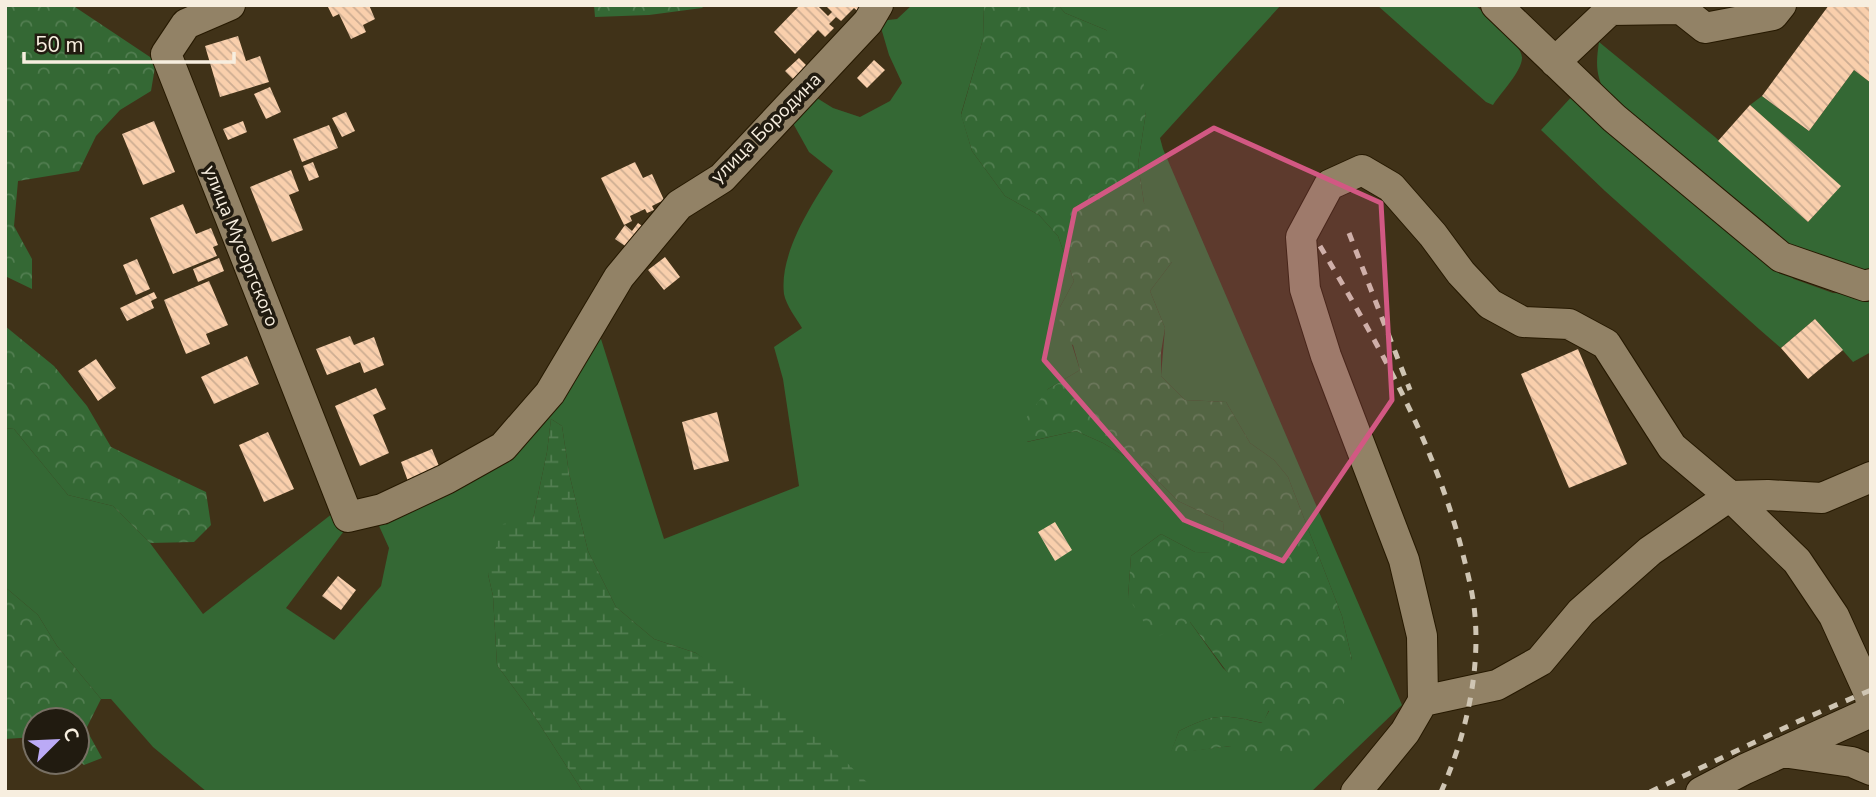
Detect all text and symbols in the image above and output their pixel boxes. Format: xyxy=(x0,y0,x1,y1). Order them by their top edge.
scale bar xyxy=(24,21,234,65)
text: 50 m xyxy=(35,31,84,59)
street label: улица Бородина xyxy=(705,67,827,189)
street label: улица Мусоргского xyxy=(197,161,285,331)
north arrow xyxy=(21,706,91,776)
text: С xyxy=(56,723,85,746)

